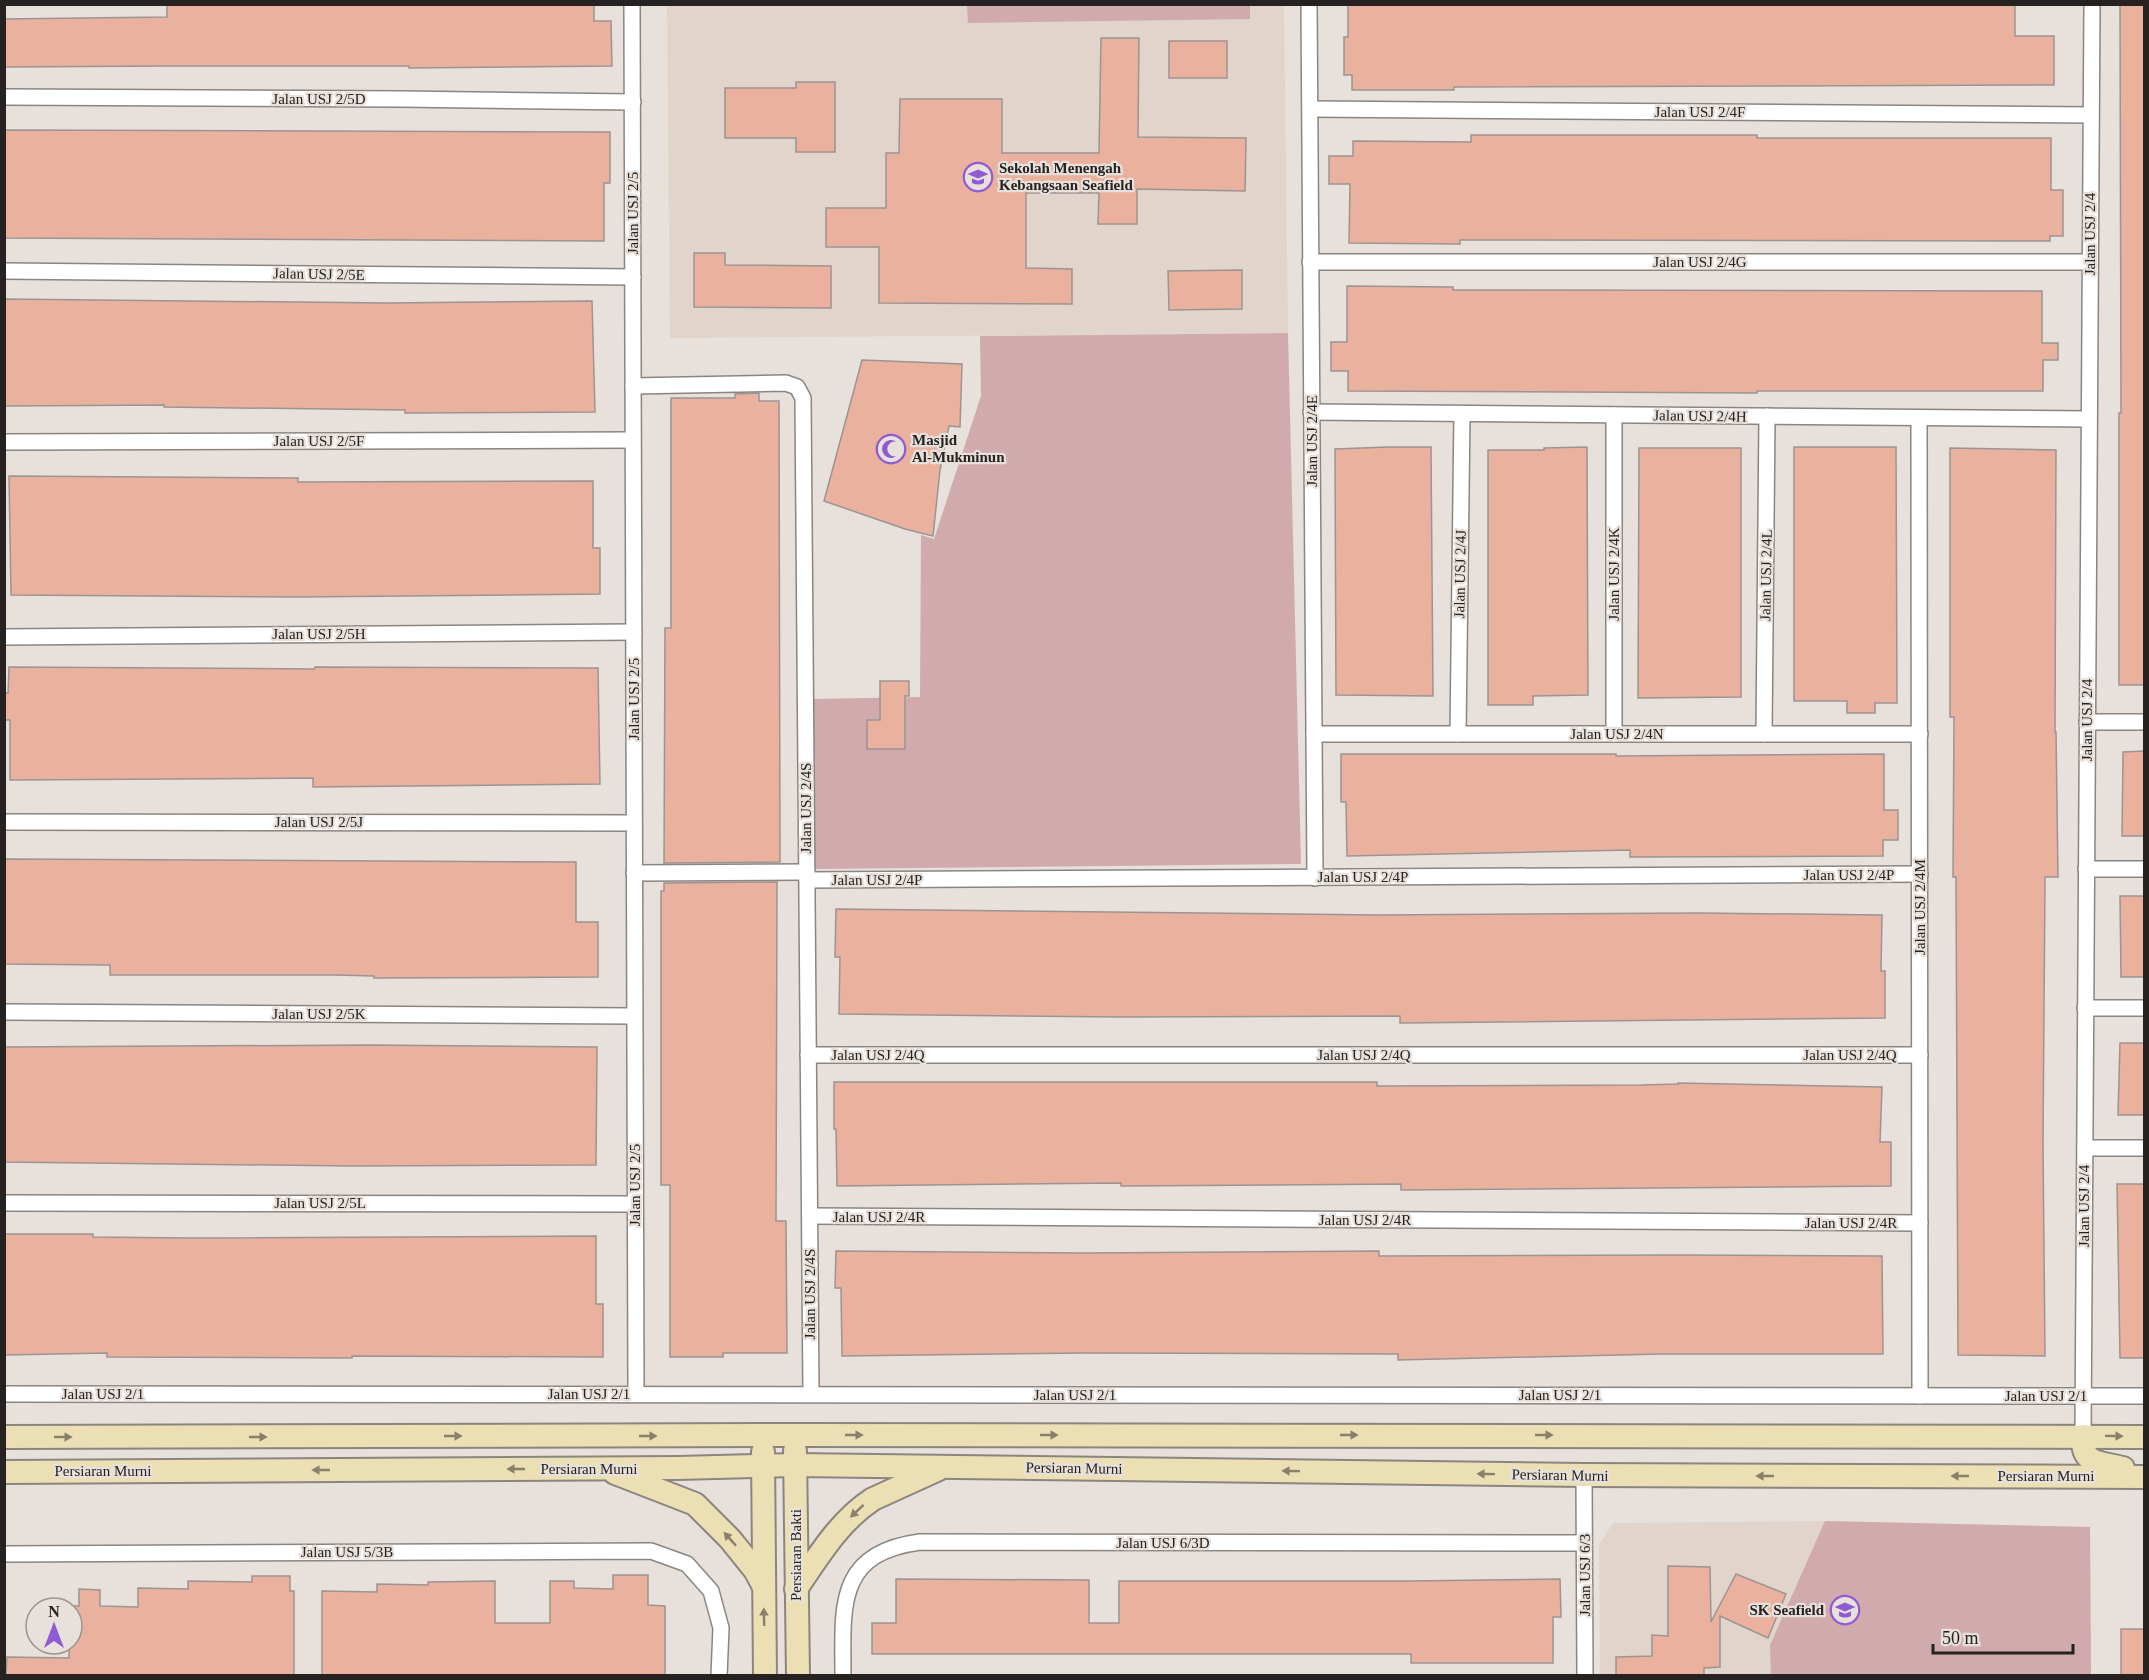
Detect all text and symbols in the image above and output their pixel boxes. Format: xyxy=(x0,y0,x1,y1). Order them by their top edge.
street label: Jalan USJ 2/5D xyxy=(272,91,366,107)
street label: Jalan USJ 2/4F xyxy=(1655,104,1745,120)
place label: Sekolah Menengah Kebangsaan Seafield xyxy=(999,160,1133,193)
school or university icon: Sekolah Menengah Kebangsaan Seafield xyxy=(962,161,994,193)
street label: Jalan USJ 2/5 xyxy=(625,172,641,254)
street label: Jalan USJ 2/4 xyxy=(2082,192,2098,275)
street label: Jalan USJ 2/4G xyxy=(1653,254,1747,270)
street label: Jalan USJ 2/5E xyxy=(273,265,365,283)
street label: Jalan USJ 2/4E xyxy=(1304,395,1320,487)
street label: Jalan USJ 2/4H xyxy=(1653,407,1747,425)
place label: Masjid Al-Mukminun xyxy=(912,432,1005,465)
street label: Jalan USJ 2/5F xyxy=(274,433,364,449)
mosque icon: Masjid Al-Mukminun xyxy=(875,433,907,465)
street label: Jalan USJ 2/4K xyxy=(1606,527,1622,621)
street label: Jalan USJ 2/4L xyxy=(1757,529,1775,621)
street label: Jalan USJ 2/4J xyxy=(1451,530,1469,618)
street label: Jalan USJ 2/5H xyxy=(272,626,366,642)
street label: Jalan USJ 2/5 xyxy=(626,658,642,740)
street label: Jalan USJ 2/4 xyxy=(2079,678,2095,761)
street label: Jalan USJ 2/4N xyxy=(1570,726,1664,742)
street label: Jalan USJ 2/4S xyxy=(798,763,814,853)
street label: Jalan USJ 2/5J xyxy=(275,814,363,830)
street label: Jalan USJ 2/4M xyxy=(1912,859,1928,955)
street label: Jalan USJ 2/4P xyxy=(1804,867,1894,883)
street label: Jalan USJ 2/4P xyxy=(1318,869,1408,885)
street label: Jalan USJ 2/4P xyxy=(832,872,922,888)
street label: Jalan USJ 2/5K xyxy=(272,1006,366,1022)
street label: Jalan USJ 2/4Q xyxy=(831,1047,925,1063)
street label: Jalan USJ 2/4Q xyxy=(1317,1047,1411,1063)
street label: Jalan USJ 2/4Q xyxy=(1803,1047,1897,1063)
street label: Jalan USJ 2/5 xyxy=(627,1144,643,1226)
street label: Jalan USJ 2/4 xyxy=(2076,1164,2092,1247)
street label: Jalan USJ 2/5L xyxy=(274,1195,366,1211)
street label: Jalan USJ 2/4R xyxy=(833,1209,925,1225)
street label: Jalan USJ 2/4R xyxy=(1319,1212,1411,1228)
street label: Jalan USJ 2/4R xyxy=(1805,1215,1897,1231)
street label: Jalan USJ 2/4S xyxy=(802,1249,818,1339)
street label: Jalan USJ 2/1 xyxy=(62,1386,144,1402)
street label: Jalan USJ 2/1 xyxy=(548,1386,630,1402)
street label: Jalan USJ 2/1 xyxy=(1034,1387,1116,1403)
street label: Jalan USJ 2/1 xyxy=(1519,1387,1601,1403)
street label: Jalan USJ 2/1 xyxy=(2005,1388,2087,1404)
one-way arrow xyxy=(844,1430,863,1440)
one-way arrow xyxy=(1039,1430,1058,1440)
one-way arrow xyxy=(1339,1430,1358,1440)
one-way arrow xyxy=(1534,1430,1553,1440)
one-way arrow xyxy=(443,1431,462,1441)
one-way arrow xyxy=(638,1431,657,1440)
one-way arrow xyxy=(2104,1431,2123,1441)
one-way arrow xyxy=(53,1432,72,1442)
one-way arrow xyxy=(248,1432,267,1442)
street label: Persiaran Murni xyxy=(1025,1459,1123,1477)
street label: Persiaran Murni xyxy=(540,1461,638,1477)
street label: Persiaran Murni xyxy=(54,1463,152,1479)
one-way arrow xyxy=(506,1464,525,1474)
one-way arrow xyxy=(311,1465,330,1475)
one-way arrow xyxy=(1282,1466,1301,1476)
street label: Persiaran Murni xyxy=(1511,1466,1609,1484)
street label: Persiaran Murni xyxy=(1997,1468,2095,1484)
one-way arrow xyxy=(1477,1469,1496,1479)
one-way arrow xyxy=(1756,1471,1775,1481)
one-way arrow xyxy=(1951,1471,1970,1481)
one-way arrow xyxy=(850,1504,864,1518)
street label: Persiaran Bakti xyxy=(788,1509,804,1601)
one-way arrow xyxy=(723,1532,737,1547)
street label: Jalan USJ 6/3 xyxy=(1577,1534,1593,1616)
street label: Jalan USJ 6/3D xyxy=(1116,1535,1210,1551)
street label: Jalan USJ 5/3B xyxy=(301,1544,393,1560)
school or university icon: SK Seafield xyxy=(1829,1594,1861,1626)
north arrow xyxy=(24,1596,84,1656)
place label: SK Seafield xyxy=(1749,1602,1825,1618)
text: N xyxy=(48,1603,60,1620)
one-way arrow xyxy=(759,1608,769,1627)
scale bar xyxy=(1933,1617,2072,1655)
text: 50 m xyxy=(1942,1628,1979,1648)

